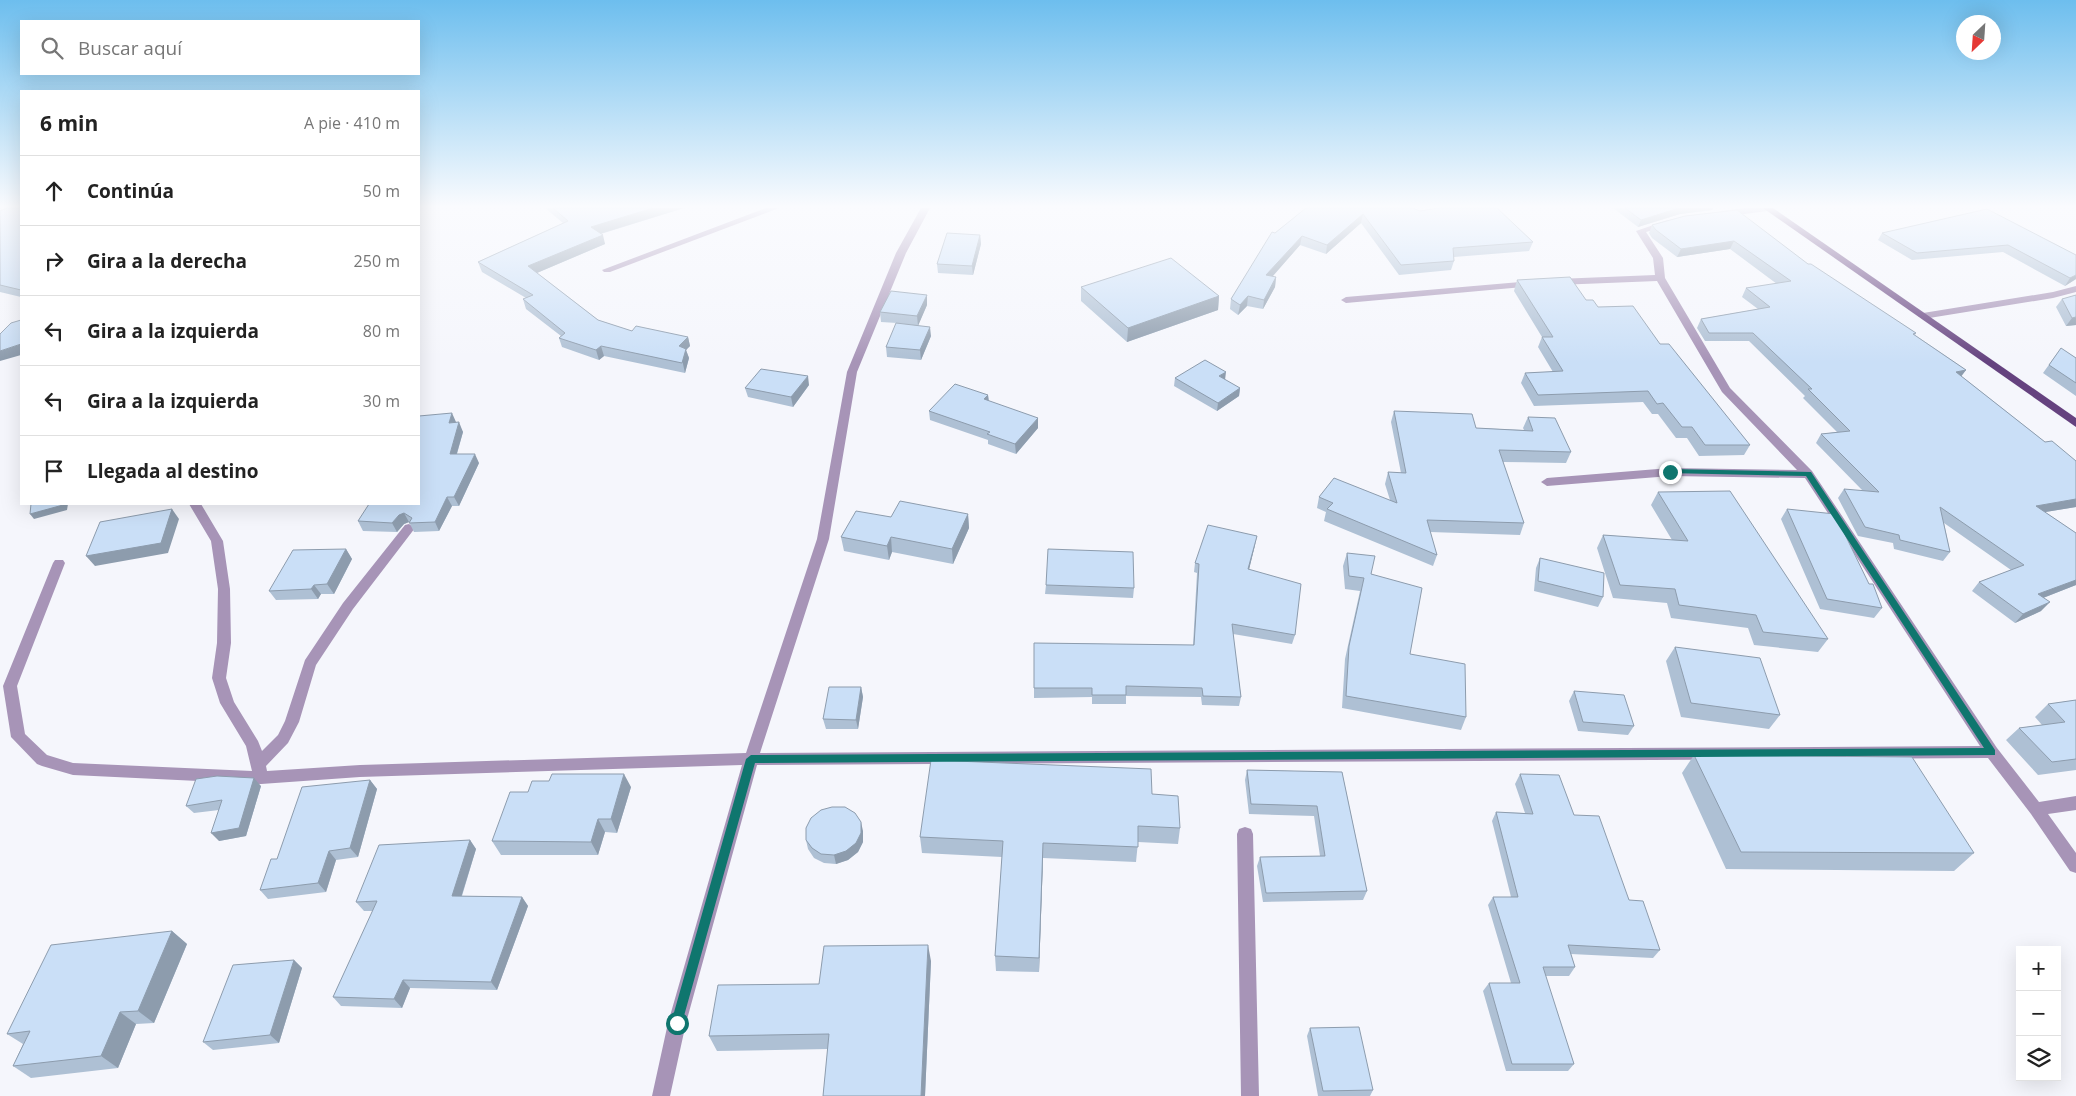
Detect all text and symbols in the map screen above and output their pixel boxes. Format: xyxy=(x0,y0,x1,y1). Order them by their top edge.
north arrow xyxy=(1956,15,2001,60)
search box xyxy=(20,20,420,75)
icon: search xyxy=(38,34,66,62)
text: Buscar aquí xyxy=(78,35,182,61)
text: 6 min xyxy=(40,109,98,137)
text: A pie · 410 m xyxy=(304,112,400,134)
icon: ahead xyxy=(40,177,68,205)
text: Continúa xyxy=(87,178,174,204)
text: 50 m xyxy=(363,180,400,202)
icon: right xyxy=(40,247,68,275)
text: Gira a la derecha xyxy=(87,248,247,274)
text: 250 m xyxy=(354,250,400,272)
icon: left xyxy=(40,317,68,345)
text: Gira a la izquierda xyxy=(87,318,259,344)
text: 80 m xyxy=(363,320,400,342)
icon: left xyxy=(40,387,68,415)
text: Gira a la izquierda xyxy=(87,388,259,414)
text: 30 m xyxy=(363,390,400,412)
icon: arrive xyxy=(40,457,68,485)
text: Llegada al destino xyxy=(87,458,259,484)
route end xyxy=(1659,461,1682,484)
map controls xyxy=(2016,946,2061,1081)
button: + xyxy=(2016,946,2061,991)
button: − xyxy=(2016,991,2061,1036)
route start xyxy=(666,1012,689,1035)
button: layers xyxy=(2016,1036,2061,1081)

